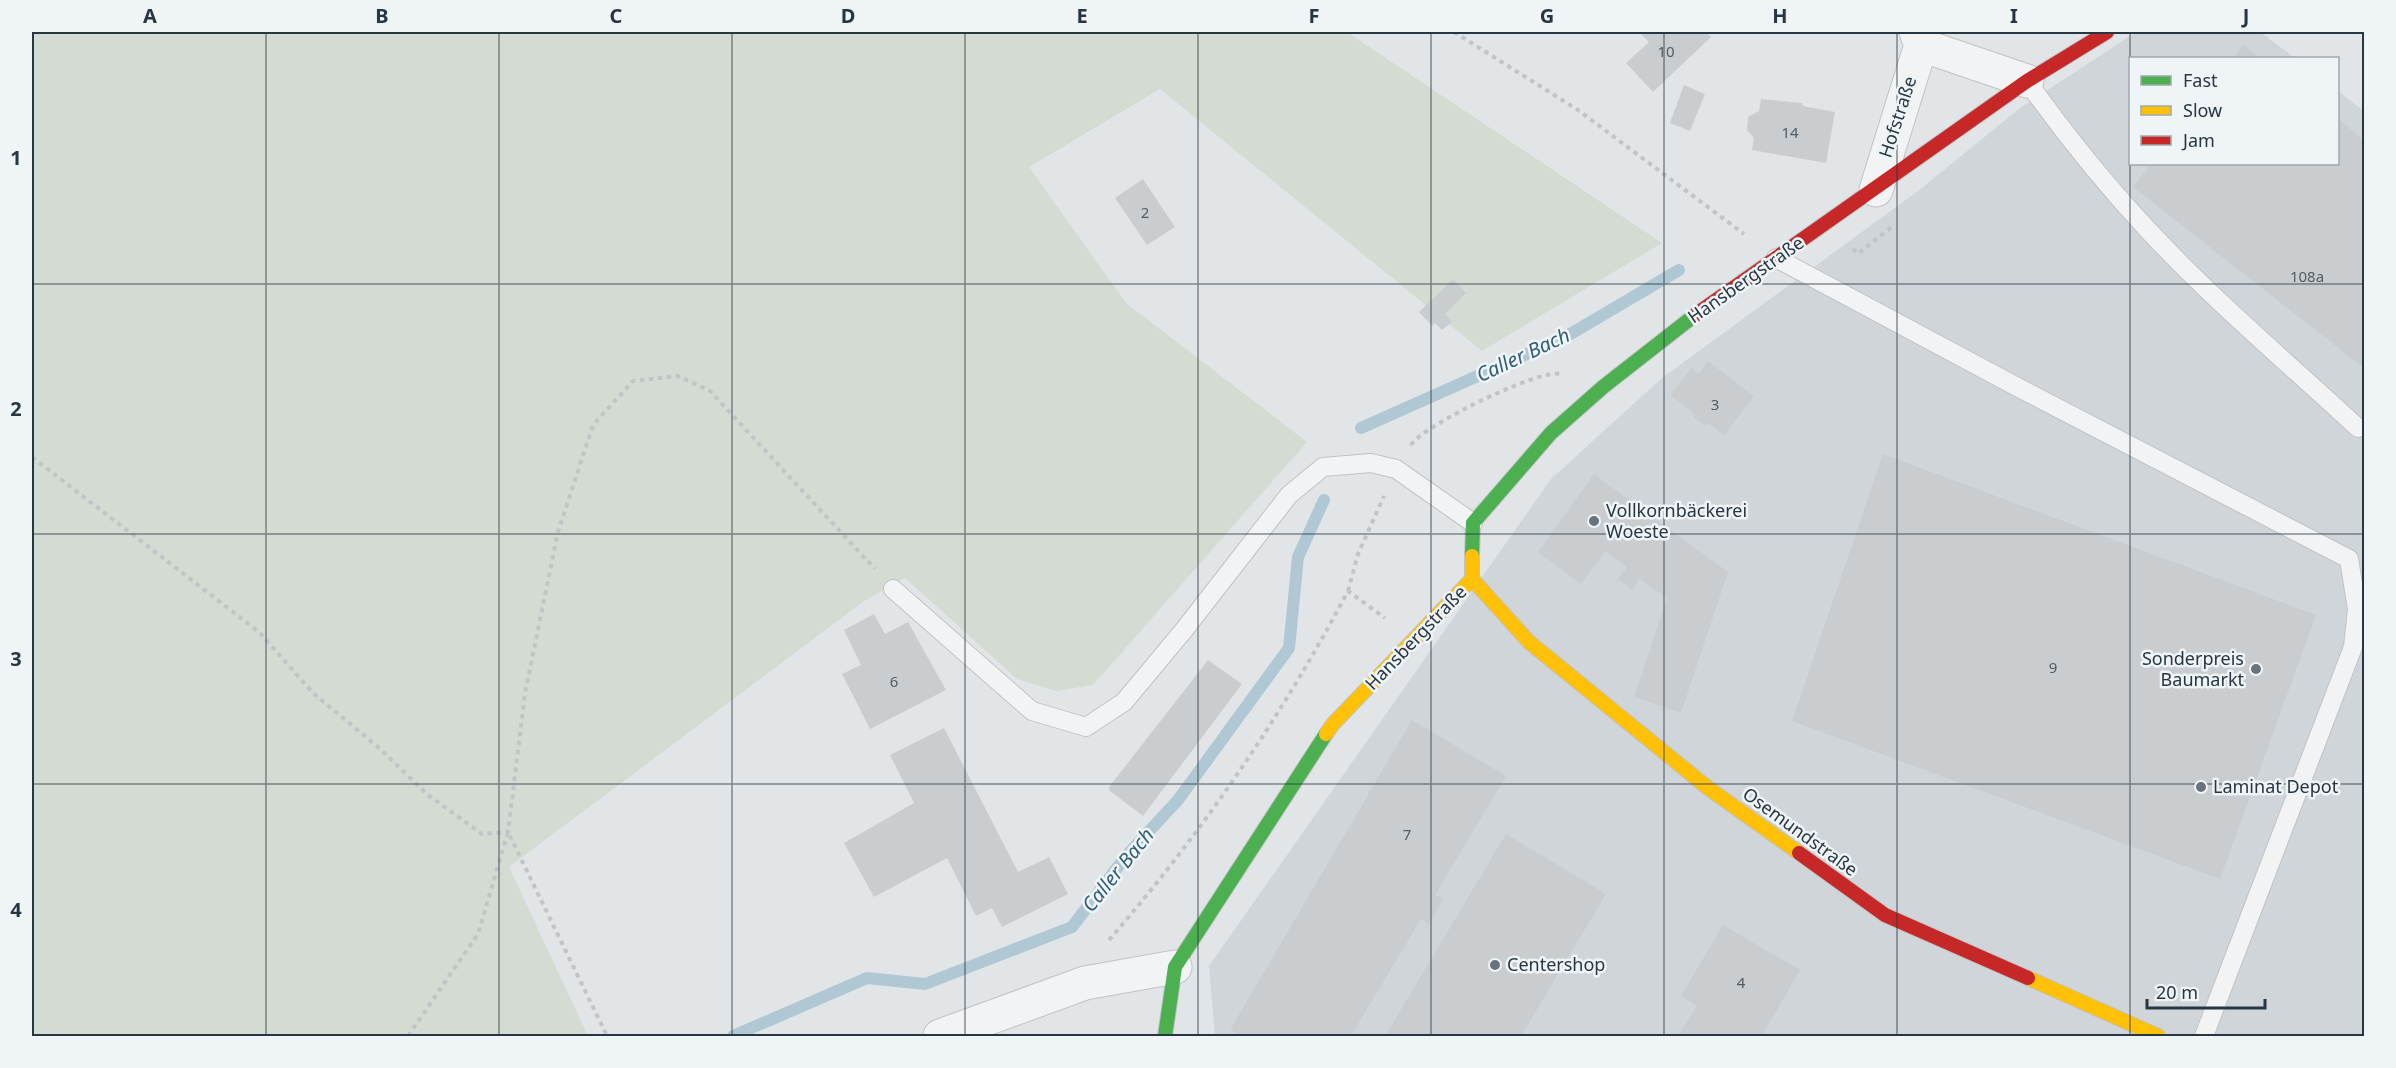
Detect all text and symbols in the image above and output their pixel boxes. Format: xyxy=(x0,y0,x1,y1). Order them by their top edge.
text: A xyxy=(143,2,157,29)
text: B xyxy=(375,2,389,29)
text: C xyxy=(610,2,623,29)
text: D xyxy=(841,2,855,29)
text: E xyxy=(1076,2,1088,29)
text: F xyxy=(1309,2,1319,29)
text: G xyxy=(1540,2,1554,29)
text: H xyxy=(1772,2,1788,29)
text: I xyxy=(2010,2,2018,29)
text: J xyxy=(2241,2,2249,29)
house number: 10 xyxy=(1657,41,1675,61)
legend xyxy=(2129,57,2339,165)
text: Fast xyxy=(2183,68,2218,92)
street label: Hofstraße xyxy=(1873,73,1921,160)
text: Slow xyxy=(2183,98,2222,122)
house number: 14 xyxy=(1781,122,1799,142)
text: Jam xyxy=(2181,128,2215,152)
text: 1 xyxy=(10,144,22,171)
house number: 2 xyxy=(1141,202,1149,222)
street label: Hansbergstraße xyxy=(1683,230,1808,328)
house number: 108a xyxy=(2290,266,2324,286)
water label: Caller Bach xyxy=(1472,321,1574,388)
house number: 3 xyxy=(1711,394,1719,414)
text: 2 xyxy=(10,395,22,422)
place label: Vollkornbäckerei Woeste xyxy=(1606,498,1747,543)
marker: Vollkornbäckerei Woeste xyxy=(1587,514,1601,528)
street label: Hansbergstraße xyxy=(1359,580,1471,695)
text: 3 xyxy=(10,645,22,672)
place label: Sonderpreis Baumarkt xyxy=(2142,646,2244,691)
house number: 9 xyxy=(2049,657,2057,677)
marker: Sonderpreis Baumarkt xyxy=(2249,662,2263,676)
house number: 6 xyxy=(890,671,898,691)
place label: Laminat Depot xyxy=(2213,774,2339,798)
marker: Laminat Depot xyxy=(2194,780,2208,794)
street label: Osemundstraße xyxy=(1738,781,1863,881)
water label: Caller Bach xyxy=(1075,822,1160,917)
house number: 7 xyxy=(1403,824,1411,844)
text: 4 xyxy=(10,896,22,923)
place label: Centershop xyxy=(1507,952,1605,976)
marker: Centershop xyxy=(1488,958,1502,972)
house number: 4 xyxy=(1737,972,1746,992)
scale bar xyxy=(2147,972,2266,1010)
text: 20 m xyxy=(2156,980,2198,1004)

